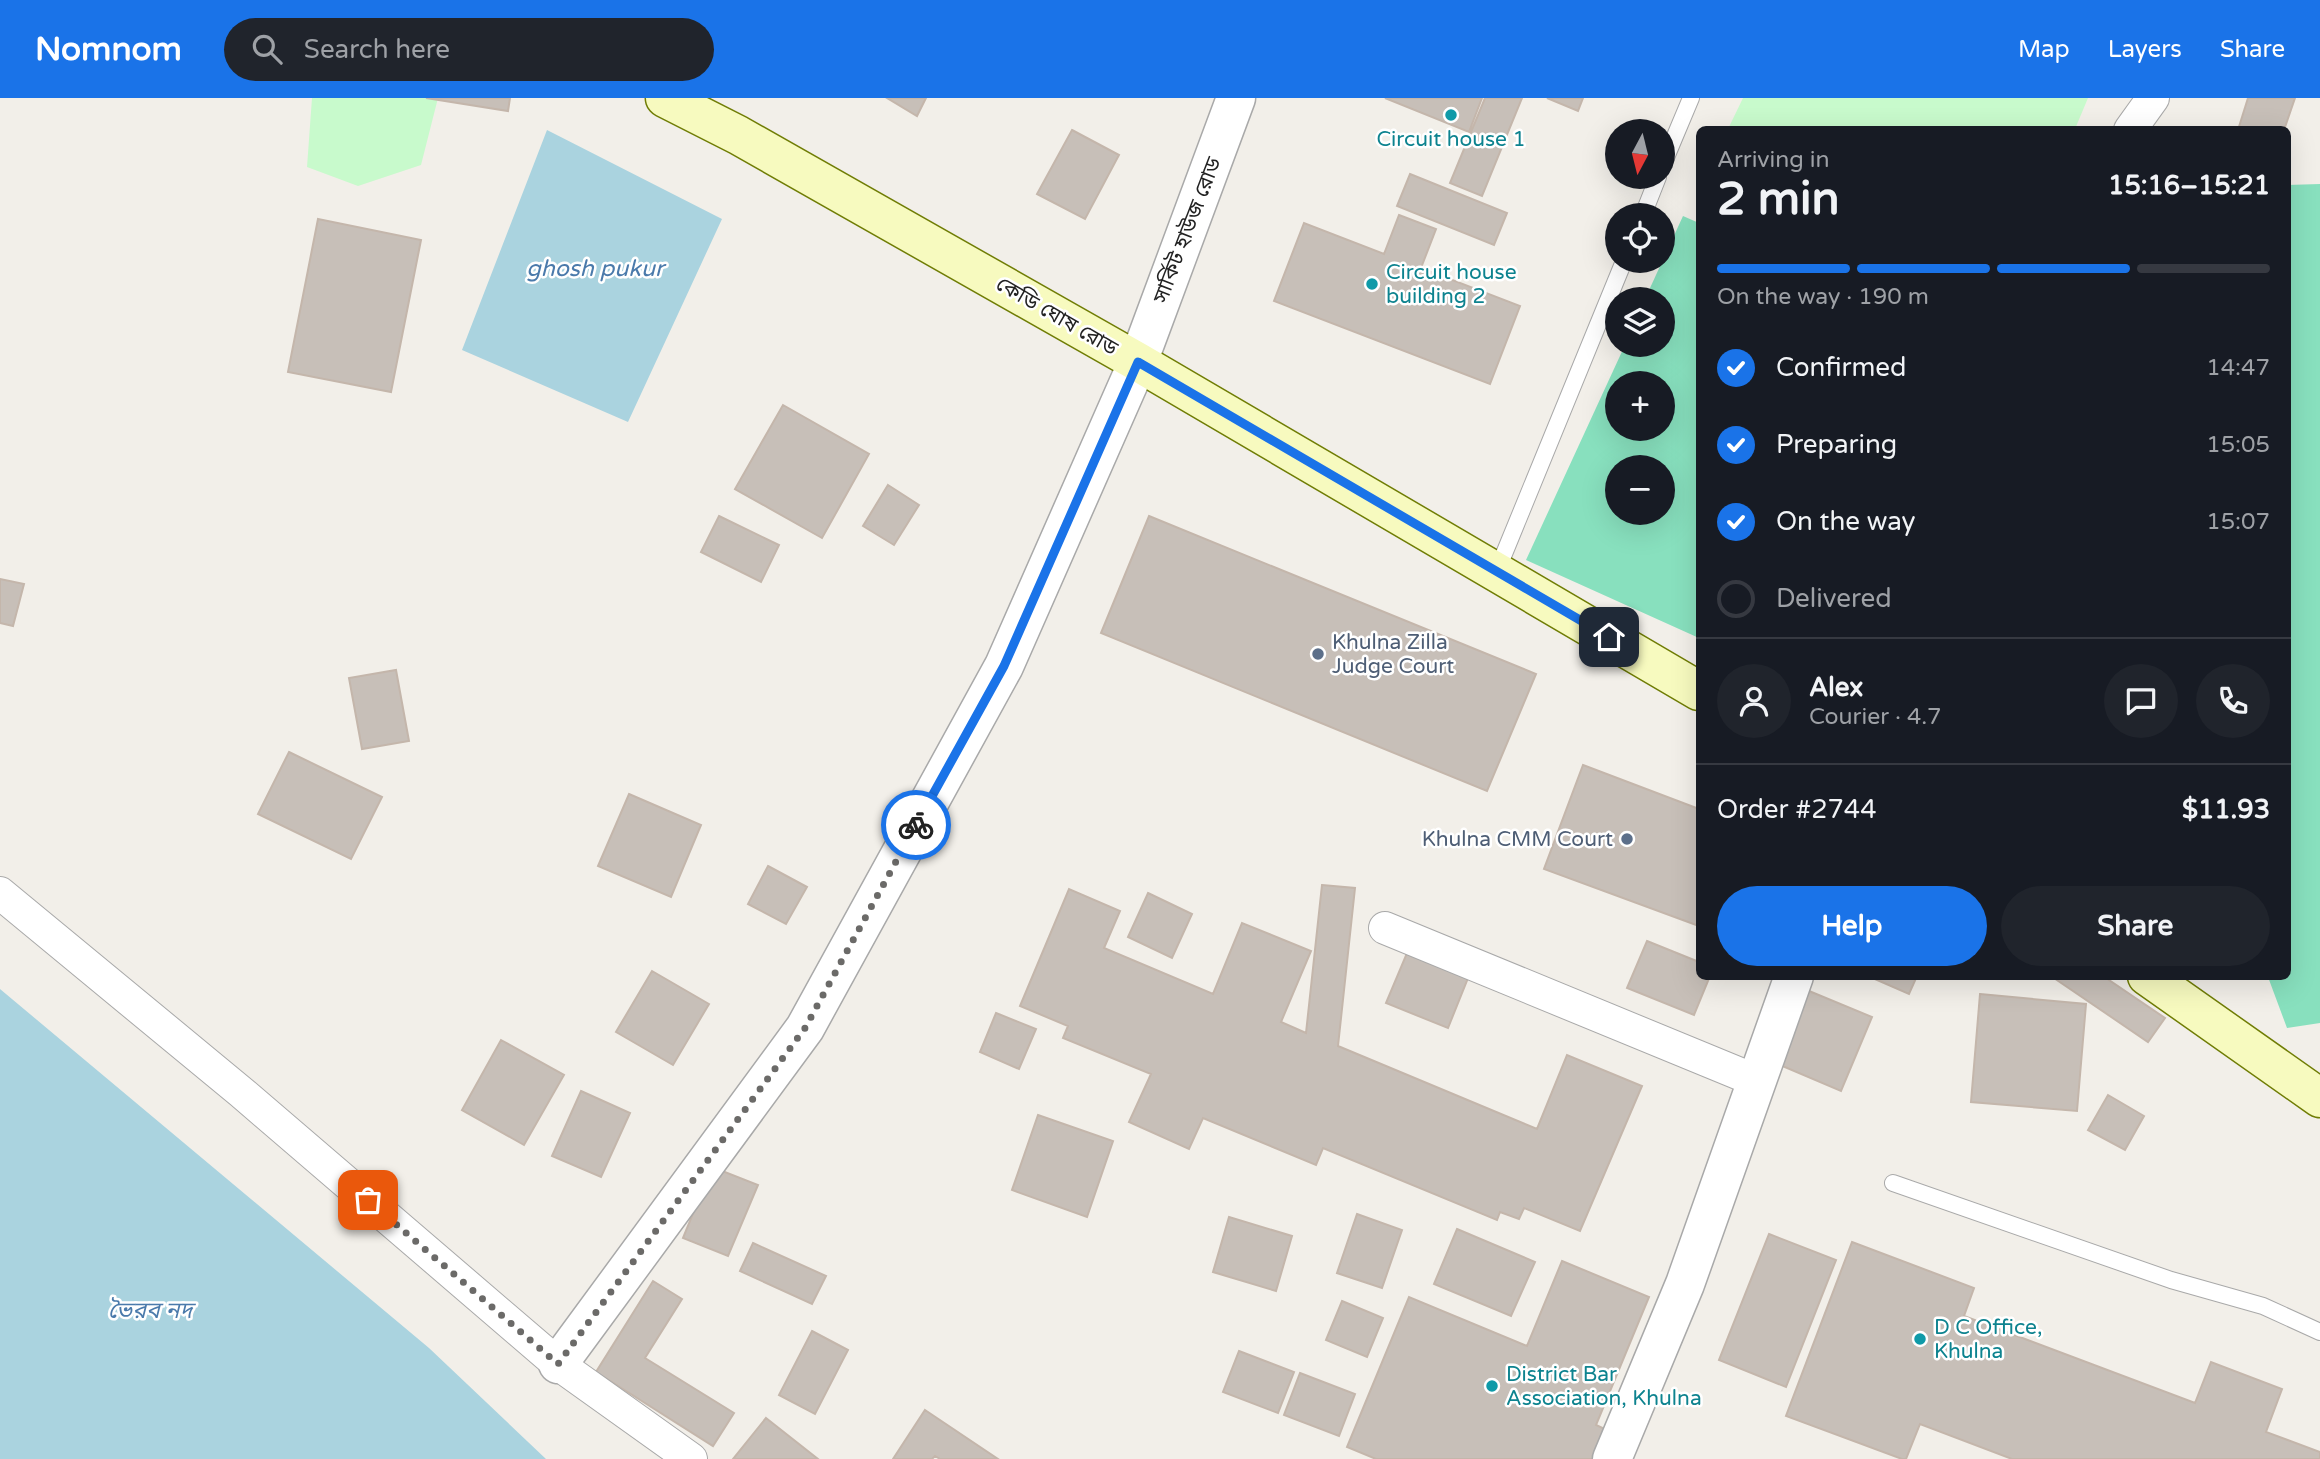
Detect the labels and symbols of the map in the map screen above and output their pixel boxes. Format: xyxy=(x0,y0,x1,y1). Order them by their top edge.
marker: Circuit house 1 xyxy=(1443,107,1459,123)
north arrow xyxy=(1605,119,1675,189)
place label: Circuit house 1 xyxy=(1376,127,1526,152)
street label: সার্কিট হাউজ রোড xyxy=(1147,152,1227,308)
water label: ghosh pukur xyxy=(526,255,667,283)
place label: Circuit house building 2 xyxy=(1386,260,1517,309)
street label: কেডি ঘোষ রোড xyxy=(992,272,1123,362)
marker: Circuit house building 2 xyxy=(1364,276,1380,292)
pin xyxy=(1579,607,1639,667)
place label: Khulna Zilla Judge Court xyxy=(1332,630,1454,679)
marker: Khulna Zilla Judge Court xyxy=(1310,646,1326,662)
courier xyxy=(881,790,951,860)
place label: Khulna CMM Court xyxy=(1422,827,1613,852)
marker: Khulna CMM Court xyxy=(1619,831,1635,847)
pin xyxy=(338,1170,398,1230)
water label: ভৈরব নদ xyxy=(108,1297,196,1325)
place label: D C Office, Khulna xyxy=(1934,1315,2042,1364)
marker: D C Office, Khulna xyxy=(1912,1331,1928,1347)
place label: District Bar Association, Khulna xyxy=(1506,1362,1702,1411)
marker: District Bar Association, Khulna xyxy=(1484,1378,1500,1394)

